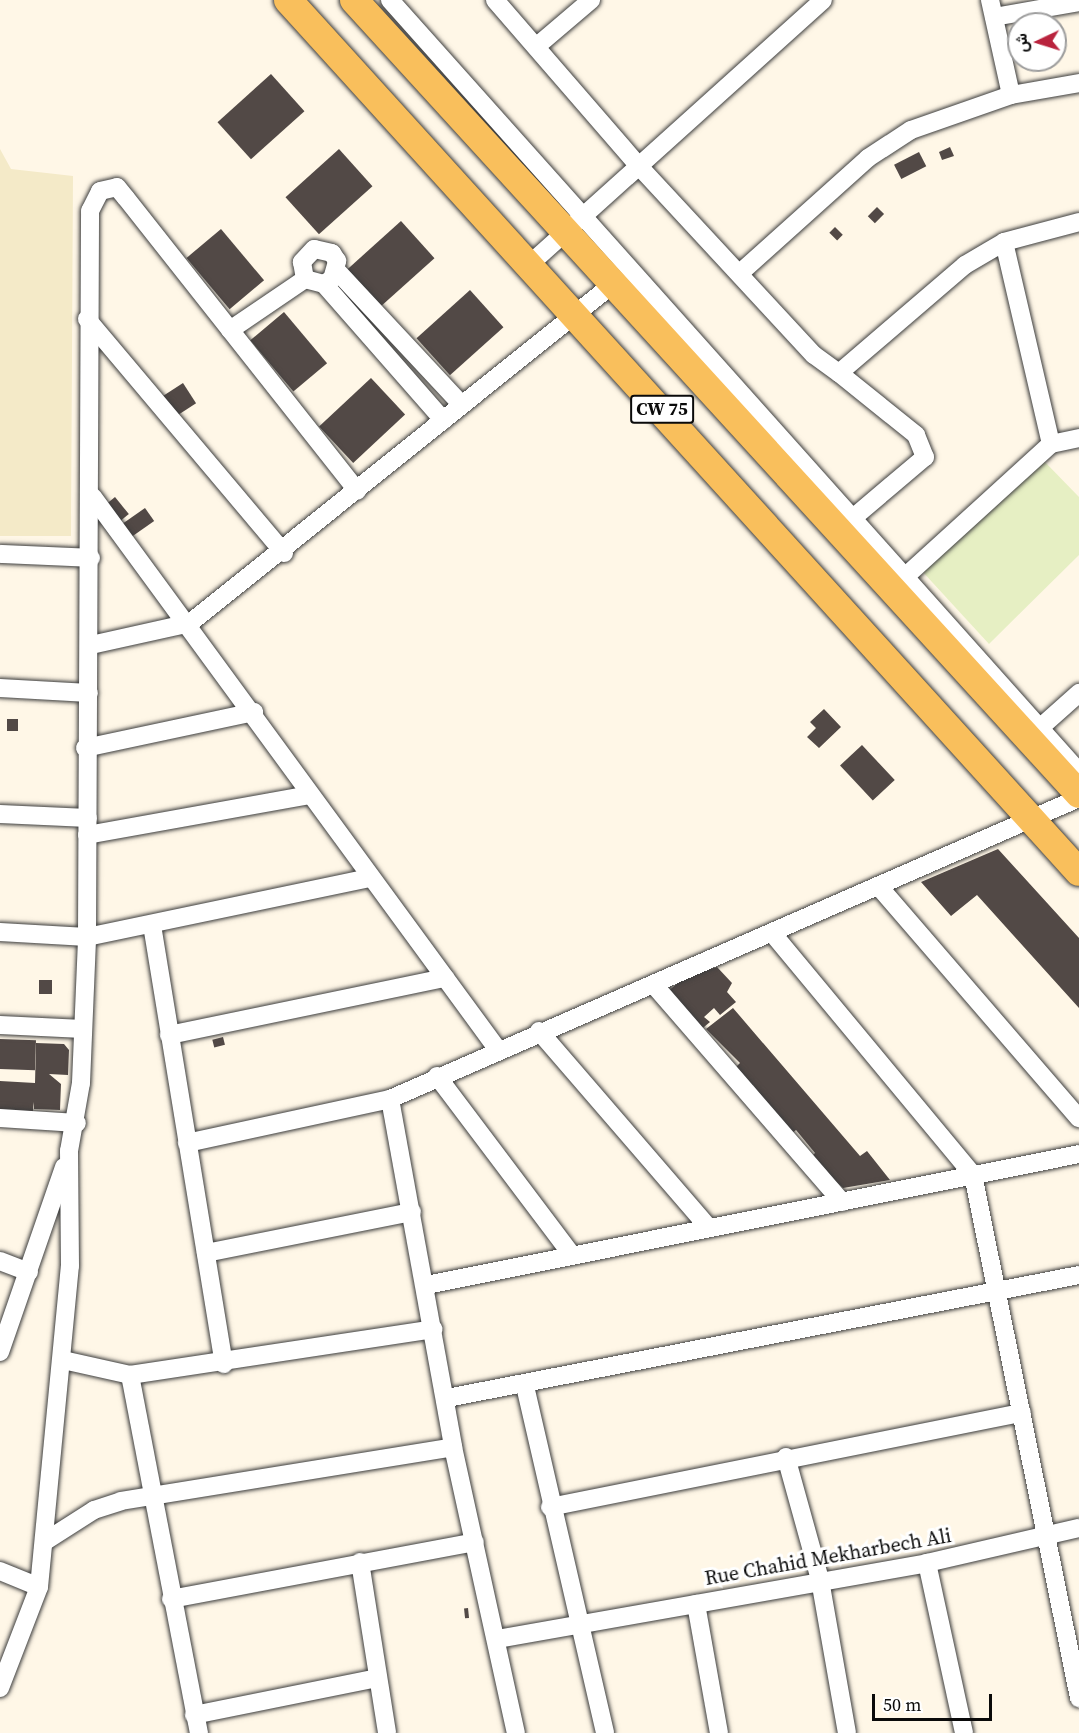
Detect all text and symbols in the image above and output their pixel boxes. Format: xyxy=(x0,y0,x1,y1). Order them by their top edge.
north arrow xyxy=(1007,12,1067,72)
text: ش xyxy=(1009,33,1033,53)
road number: CW 75 xyxy=(629,394,695,424)
street label: Rue Chahid Mekharbech Ali xyxy=(703,1523,953,1591)
scale bar xyxy=(875,1682,995,1720)
text: 50 m xyxy=(883,1692,921,1717)

